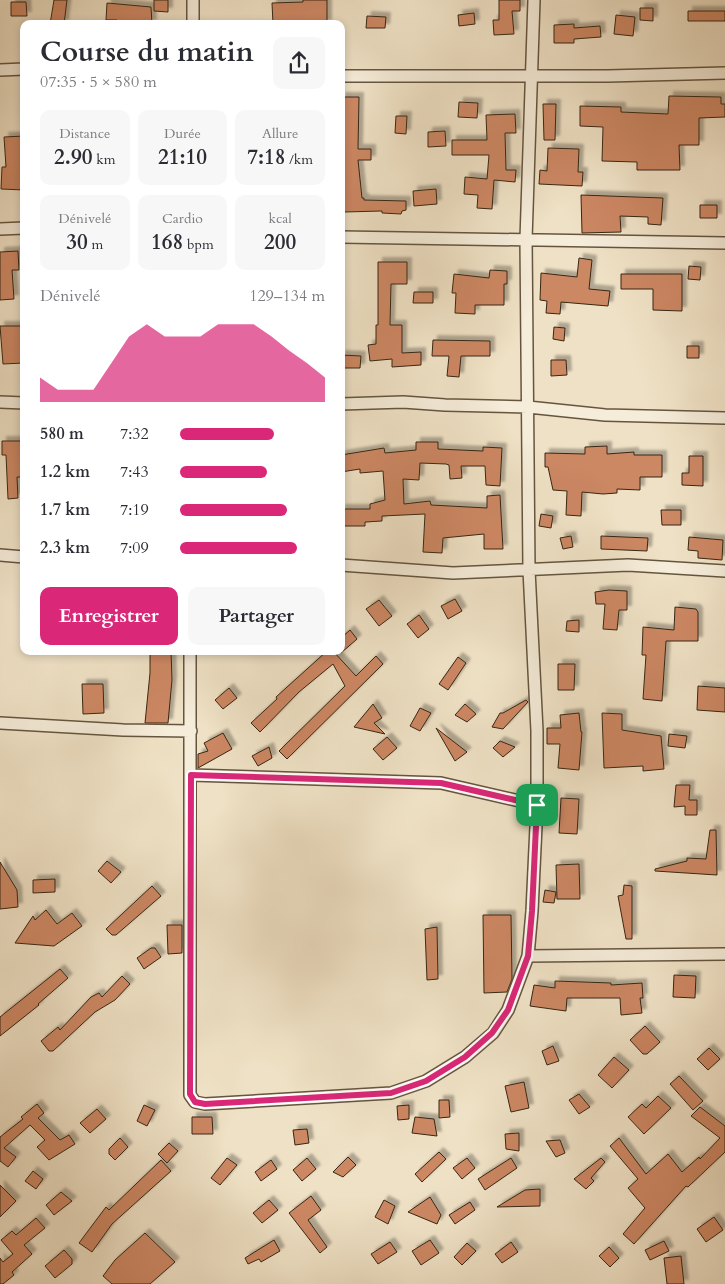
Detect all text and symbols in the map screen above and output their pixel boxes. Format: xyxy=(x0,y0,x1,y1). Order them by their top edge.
text: Course du matin xyxy=(40,33,254,71)
button: share xyxy=(273,37,325,89)
text: 07:35 · 5 × 580 m xyxy=(40,71,157,93)
text: Distance xyxy=(59,124,110,143)
text: Durée xyxy=(164,124,201,143)
text: Allure xyxy=(262,124,298,143)
text: 2.90 xyxy=(54,143,92,172)
text: 21:10 xyxy=(158,143,207,172)
text: 7:18 xyxy=(247,143,286,172)
text: km xyxy=(92,150,116,169)
text: /km xyxy=(286,150,313,169)
text: Dénivelé xyxy=(58,209,111,228)
text: Cardio xyxy=(162,209,203,228)
text: kcal xyxy=(268,209,292,228)
text: 30 xyxy=(66,228,88,257)
text: 168 xyxy=(151,228,183,257)
text: 200 xyxy=(264,228,296,257)
text: m xyxy=(88,235,103,254)
text: bpm xyxy=(183,235,214,254)
text: Dénivelé xyxy=(40,285,101,307)
text: 129–134 m xyxy=(249,285,325,307)
text: 580 m xyxy=(40,423,84,445)
text: 7:32 xyxy=(120,423,149,445)
text: 1.2 km xyxy=(40,461,90,483)
text: 7:43 xyxy=(120,461,149,483)
text: 1.7 km xyxy=(40,499,90,521)
text: 7:19 xyxy=(120,499,149,521)
text: 2.3 km xyxy=(40,537,90,559)
text: 7:09 xyxy=(120,537,149,559)
button: Enregistrer xyxy=(40,587,178,645)
button: Partager xyxy=(188,587,325,645)
pin xyxy=(516,784,558,826)
icon: arrive xyxy=(523,791,551,819)

